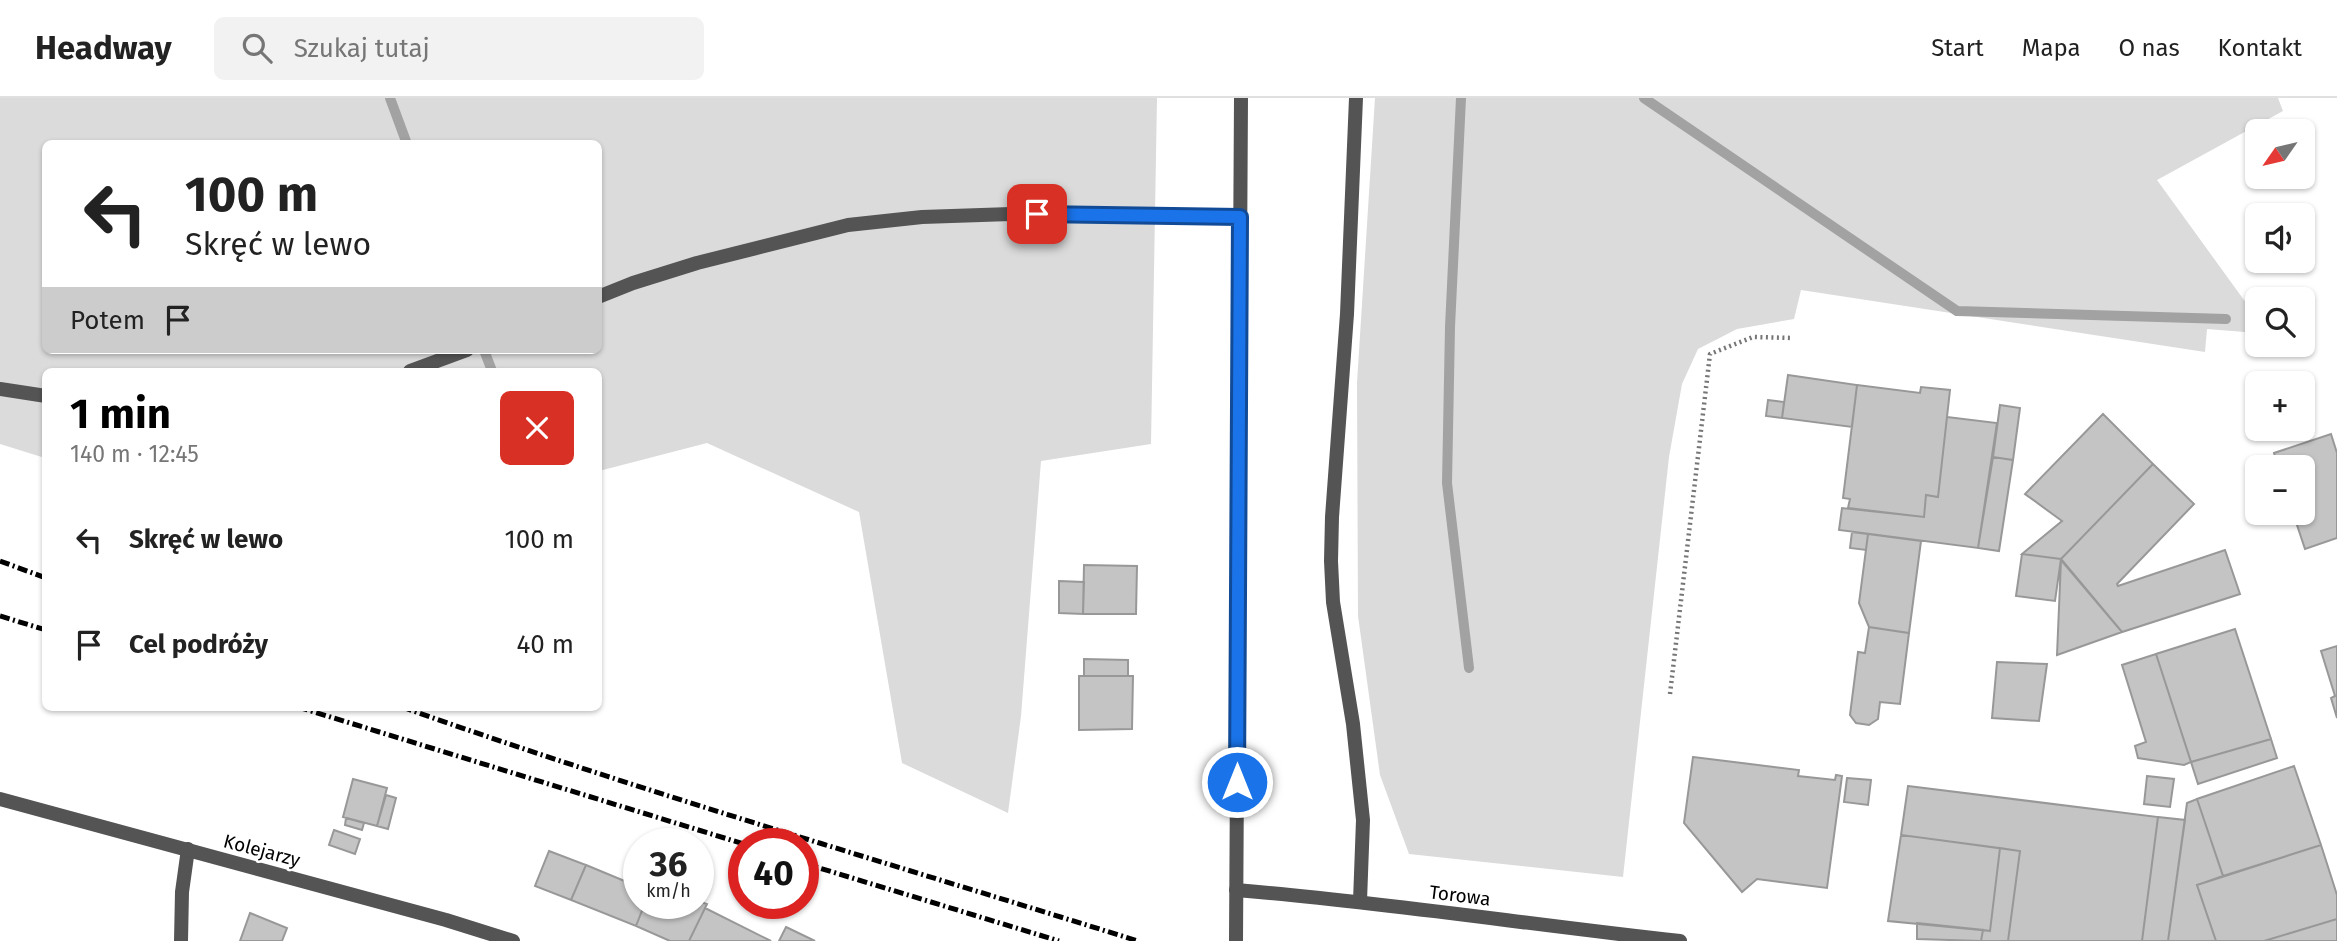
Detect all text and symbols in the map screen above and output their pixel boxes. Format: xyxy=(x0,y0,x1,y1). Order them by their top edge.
search box xyxy=(214,17,704,80)
text: Headway xyxy=(35,28,172,68)
icon: search xyxy=(238,29,276,67)
text: Szukaj tutaj xyxy=(294,33,430,64)
text: Start xyxy=(1931,34,1984,62)
text: Mapa xyxy=(2022,34,2081,62)
text: O nas xyxy=(2119,34,2180,62)
text: Kontakt xyxy=(2218,34,2302,62)
north arrow xyxy=(2245,119,2315,189)
map controls xyxy=(2245,119,2315,525)
text: 100 m xyxy=(185,165,318,224)
icon: left xyxy=(70,168,161,259)
pin xyxy=(1007,184,1067,244)
icon: arrive xyxy=(1018,195,1056,233)
button: sound xyxy=(2245,203,2315,273)
text: Skręć w lewo xyxy=(185,225,371,263)
button: search xyxy=(2245,287,2315,357)
icon: arrive xyxy=(159,301,197,339)
text: Potem xyxy=(70,305,145,336)
button: + xyxy=(2245,371,2315,441)
text: 1 min xyxy=(70,389,171,439)
button: close xyxy=(500,391,574,465)
text: 140 m · 12:45 xyxy=(70,440,199,468)
button: − xyxy=(2245,455,2315,525)
icon: left xyxy=(70,521,108,559)
text: Skręć w lewo xyxy=(129,524,283,555)
text: 100 m xyxy=(505,524,574,555)
icon: arrive xyxy=(70,626,108,664)
text: Cel podróży xyxy=(129,629,268,660)
text: 40 m xyxy=(516,629,574,660)
position arrow xyxy=(1200,745,1274,819)
speed limit sign: 40 xyxy=(728,828,819,919)
street label: Kolejarzy xyxy=(221,829,303,872)
text: 36 xyxy=(650,843,687,885)
text: km/h xyxy=(646,880,691,902)
street label: Torowa xyxy=(1428,880,1492,911)

